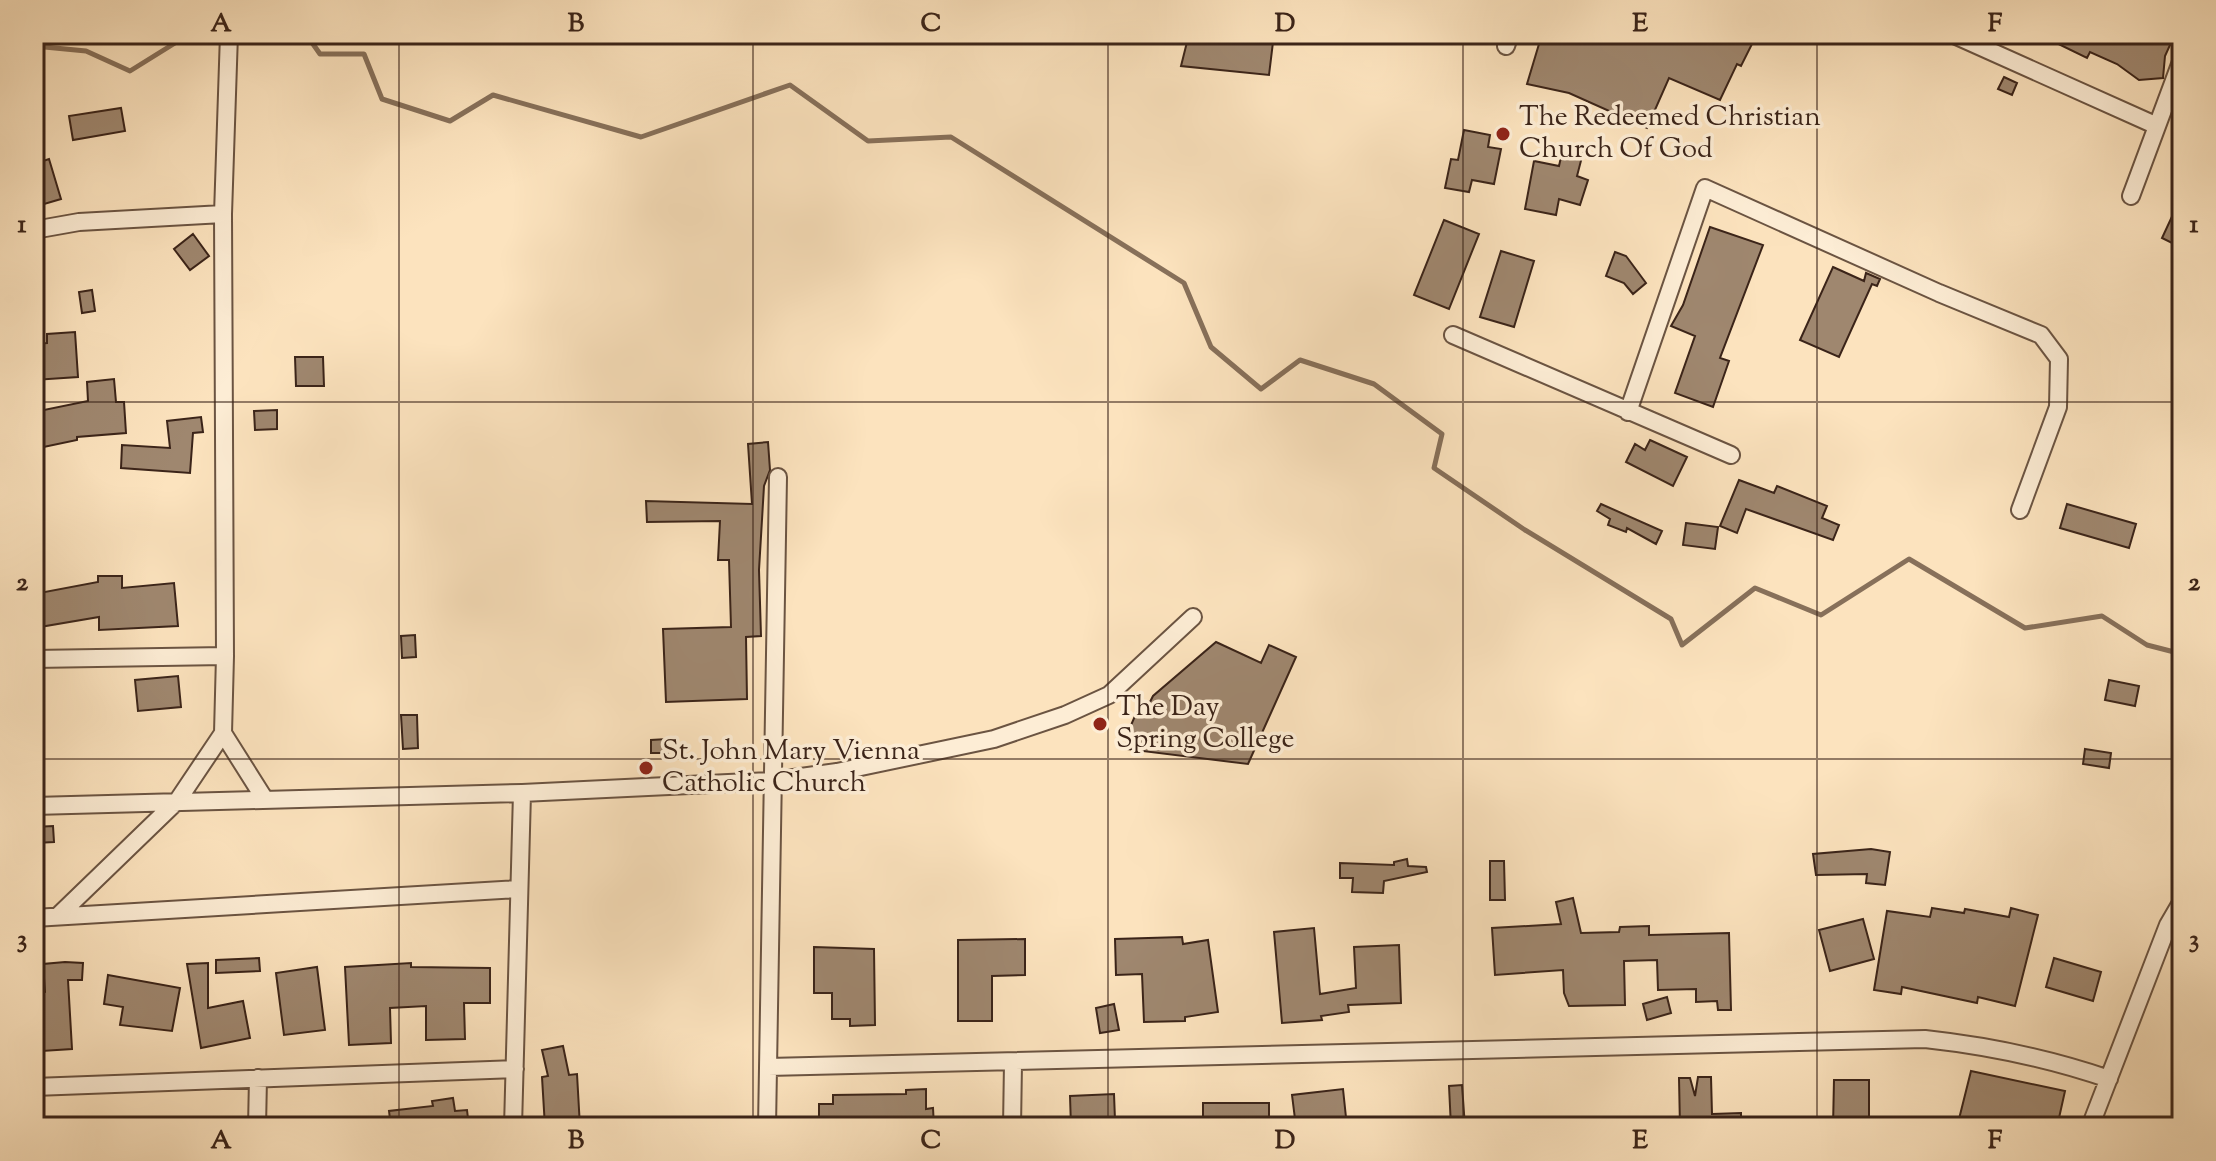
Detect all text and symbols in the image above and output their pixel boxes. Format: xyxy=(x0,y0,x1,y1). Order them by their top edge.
text: A xyxy=(210,6,232,43)
text: B xyxy=(568,6,585,43)
text: C xyxy=(921,6,941,43)
text: D xyxy=(1275,6,1295,43)
text: E xyxy=(1632,6,1648,43)
text: F xyxy=(1988,6,2003,43)
place label: The Redeemed Christian Church Of God xyxy=(1519,98,1821,170)
marker: The Redeemed Christian Church Of God xyxy=(1494,125,1512,143)
text: 1 xyxy=(18,207,27,244)
text: 1 xyxy=(2190,207,2199,244)
text: 2 xyxy=(16,565,29,602)
text: 2 xyxy=(2188,565,2201,602)
place label: The Day Spring College xyxy=(1116,688,1295,760)
marker: The Day Spring College xyxy=(1091,715,1109,733)
place label: St. John Mary Vienna Catholic Church xyxy=(662,732,920,804)
marker: St. John Mary Vienna Catholic Church xyxy=(637,759,655,777)
text: 3 xyxy=(17,922,27,959)
text: 3 xyxy=(2189,922,2199,959)
text: A xyxy=(210,1123,232,1160)
text: B xyxy=(568,1123,585,1160)
text: C xyxy=(921,1123,941,1160)
text: D xyxy=(1275,1123,1295,1160)
text: E xyxy=(1632,1123,1648,1160)
text: F xyxy=(1988,1123,2003,1160)

